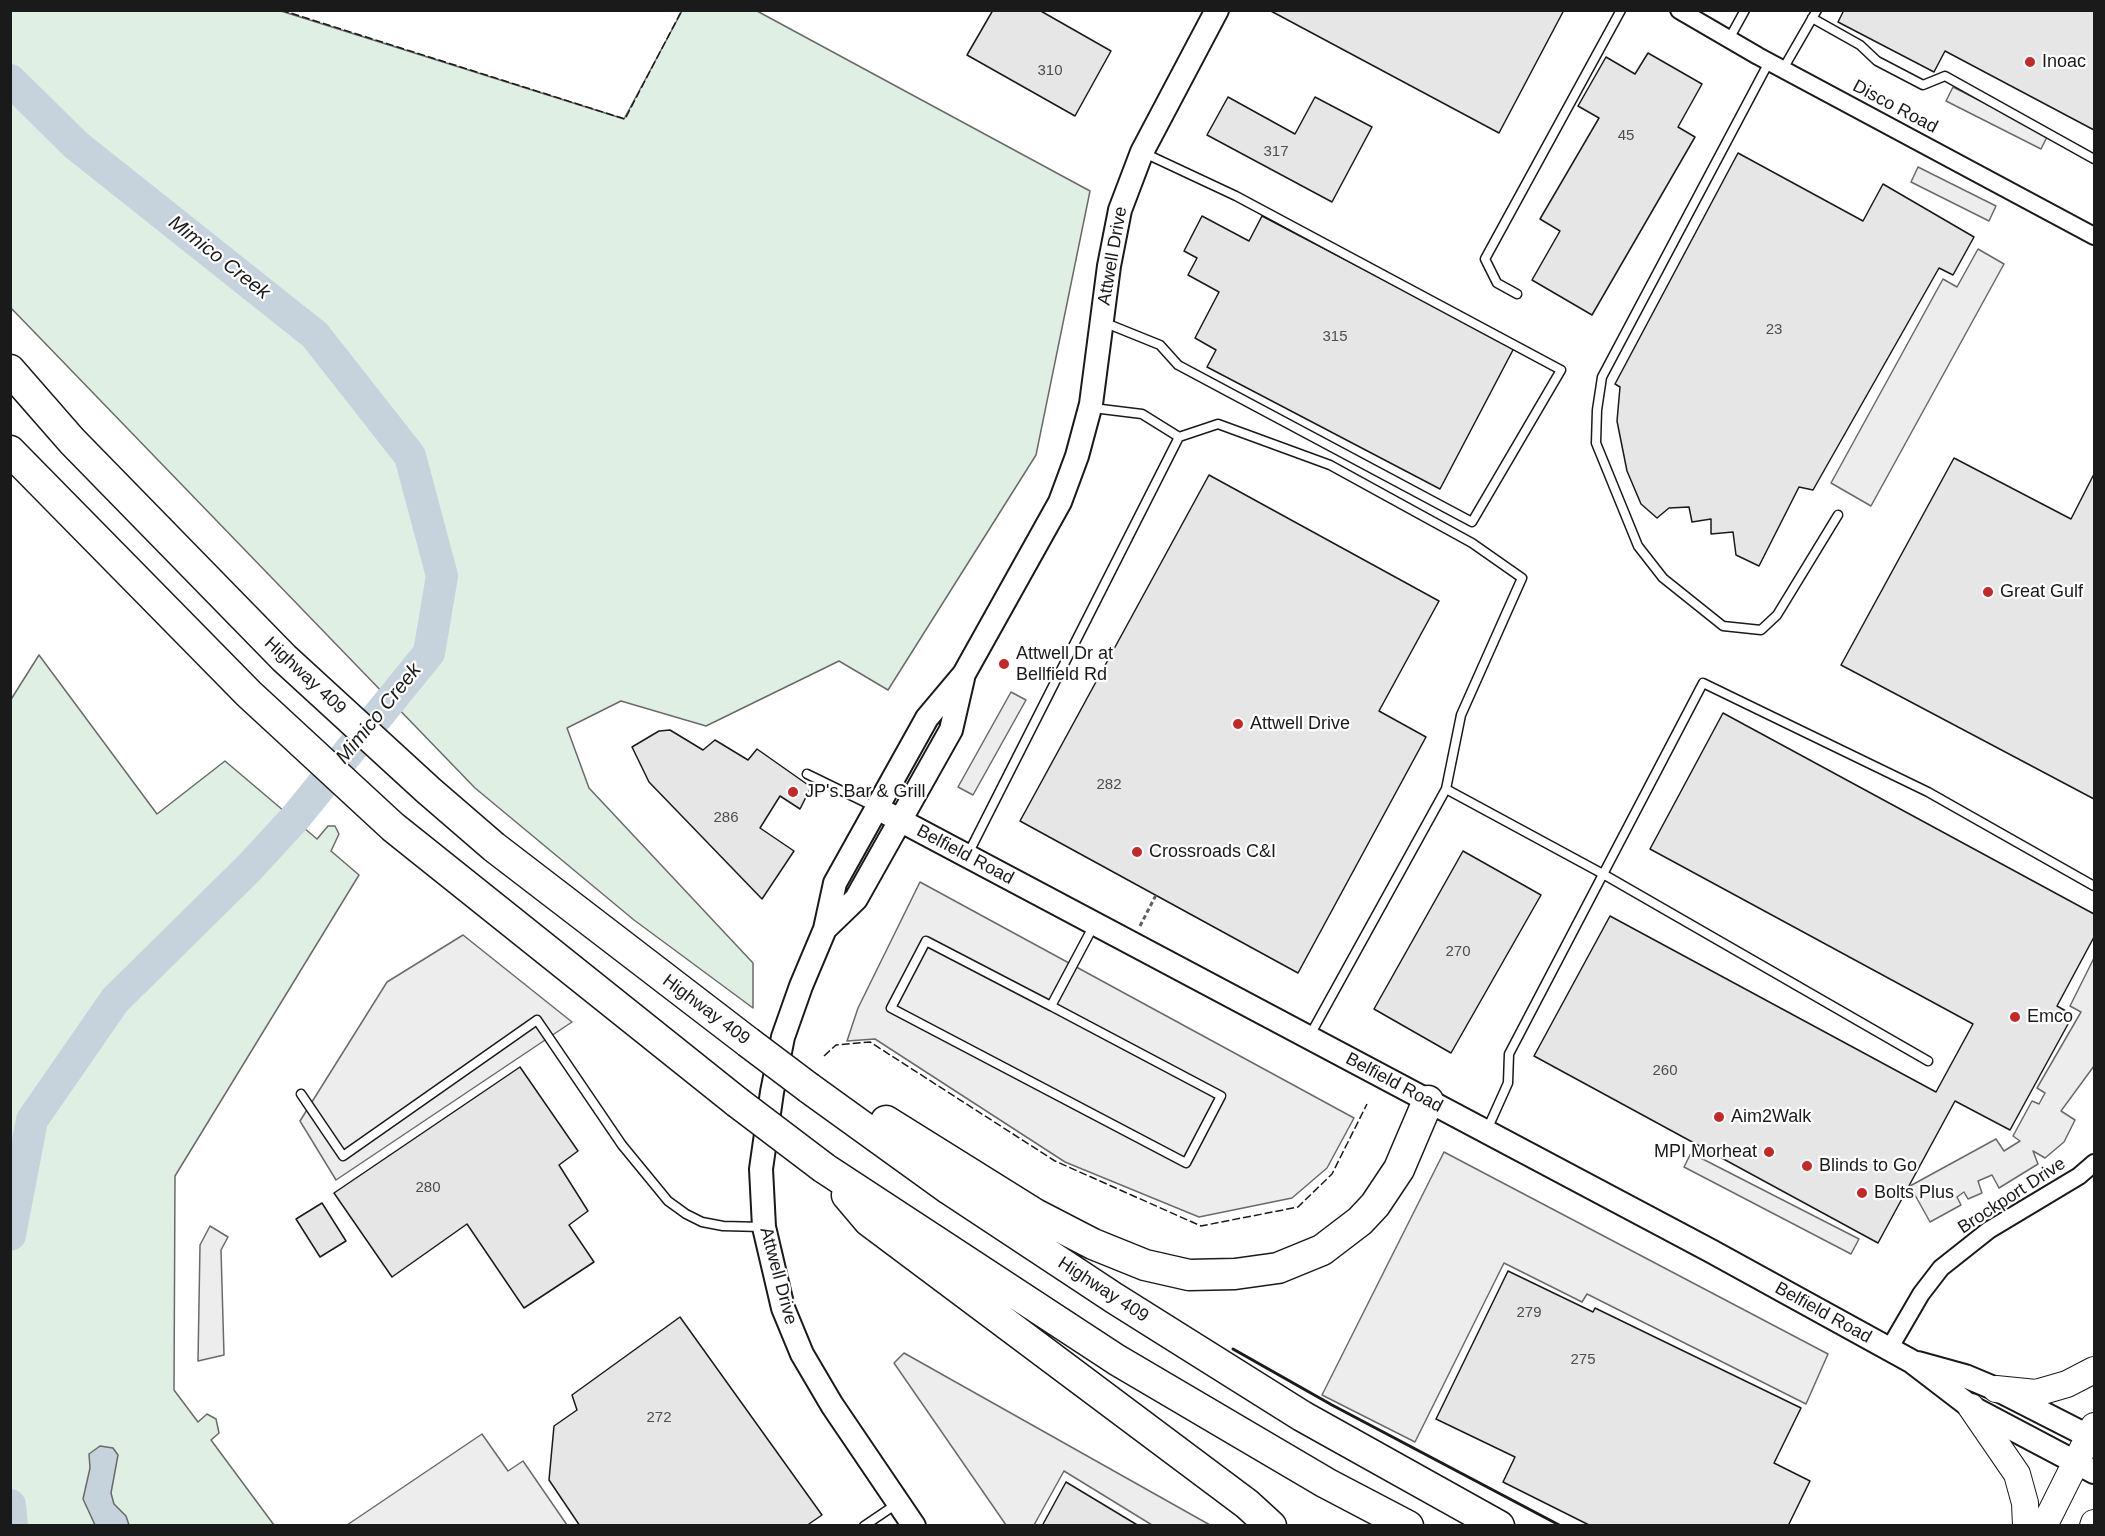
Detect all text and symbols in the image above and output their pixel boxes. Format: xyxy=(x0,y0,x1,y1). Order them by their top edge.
place label: Inoac xyxy=(2042,51,2086,73)
marker: Inoac xyxy=(2023,55,2037,69)
house number: 310 xyxy=(1037,62,1063,80)
street label: Disco Road xyxy=(1849,76,1941,138)
house number: 45 xyxy=(1618,127,1634,145)
house number: 317 xyxy=(1263,143,1289,161)
street label: Attwell Drive xyxy=(1094,205,1132,307)
water label: Mimico Creek xyxy=(163,211,275,305)
house number: 23 xyxy=(1766,321,1782,339)
house number: 315 xyxy=(1322,328,1348,346)
place label: Great Gulf xyxy=(2000,581,2083,603)
marker: Great Gulf xyxy=(1981,585,1995,599)
street label: Highway 409 xyxy=(260,633,350,719)
place label: Attwell Dr at Bellfield Rd xyxy=(1016,643,1113,686)
marker: Attwell Dr at Bellfield Rd xyxy=(997,657,1011,671)
water label: Mimico Creek xyxy=(331,659,427,769)
place label: Attwell Drive xyxy=(1250,713,1350,735)
marker: Attwell Drive xyxy=(1231,717,1245,731)
house number: 282 xyxy=(1096,776,1122,794)
place label: JP's Bar & Grill xyxy=(805,781,925,803)
marker: JP's Bar & Grill xyxy=(786,785,800,799)
house number: 286 xyxy=(713,809,739,827)
street label: Belfield Road xyxy=(913,820,1017,890)
place label: Crossroads C&I xyxy=(1149,841,1276,863)
marker: Crossroads C&I xyxy=(1130,845,1144,859)
house number: 270 xyxy=(1445,943,1471,961)
street label: Highway 409 xyxy=(658,970,754,1050)
place label: Emco xyxy=(2027,1006,2073,1028)
marker: Emco xyxy=(2008,1010,2022,1024)
street label: Belfield Road xyxy=(1342,1048,1446,1118)
house number: 260 xyxy=(1652,1062,1678,1080)
place label: Aim2Walk xyxy=(1731,1106,1811,1128)
marker: Aim2Walk xyxy=(1712,1110,1726,1124)
place label: MPI Morheat xyxy=(1654,1141,1757,1163)
marker: MPI Morheat xyxy=(1762,1145,1776,1159)
street label: Brockport Drive xyxy=(1954,1153,2070,1239)
place label: Blinds to Go xyxy=(1819,1155,1917,1177)
marker: Blinds to Go xyxy=(1800,1159,1814,1173)
house number: 280 xyxy=(415,1179,441,1197)
place label: Bolts Plus xyxy=(1874,1182,1954,1204)
marker: Bolts Plus xyxy=(1855,1186,1869,1200)
street label: Attwell Drive xyxy=(755,1225,801,1327)
street label: Highway 409 xyxy=(1053,1253,1153,1327)
street label: Belfield Road xyxy=(1771,1278,1875,1348)
house number: 279 xyxy=(1516,1304,1542,1322)
house number: 275 xyxy=(1570,1351,1596,1369)
house number: 272 xyxy=(646,1409,672,1427)

